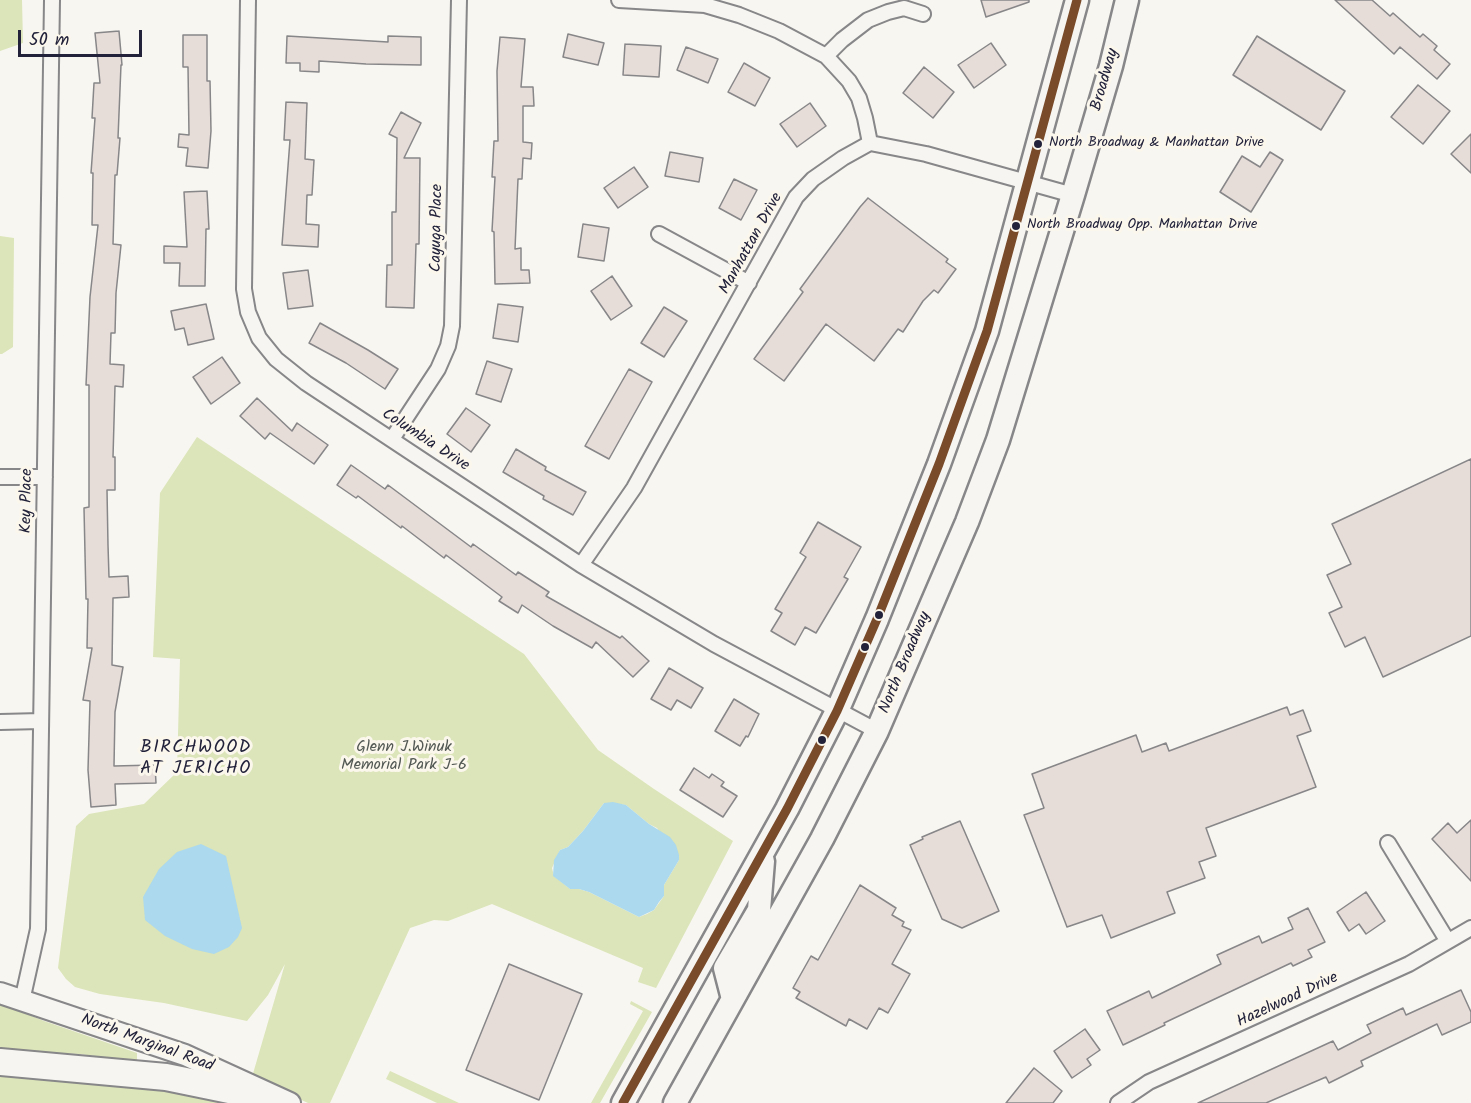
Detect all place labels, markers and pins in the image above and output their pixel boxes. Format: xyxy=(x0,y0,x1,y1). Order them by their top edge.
place label: North Broadway & Manhattan Drive xyxy=(1049,136,1264,152)
marker: North Broadway & Manhattan Drive xyxy=(1032,138,1044,150)
place label: North Broadway Opp. Manhattan Drive xyxy=(1027,218,1257,234)
marker: North Broadway Opp. Manhattan Drive xyxy=(1010,220,1022,232)
unlabelled marker xyxy=(873,609,885,621)
unlabelled marker xyxy=(859,641,871,653)
unlabelled marker xyxy=(816,734,828,746)

